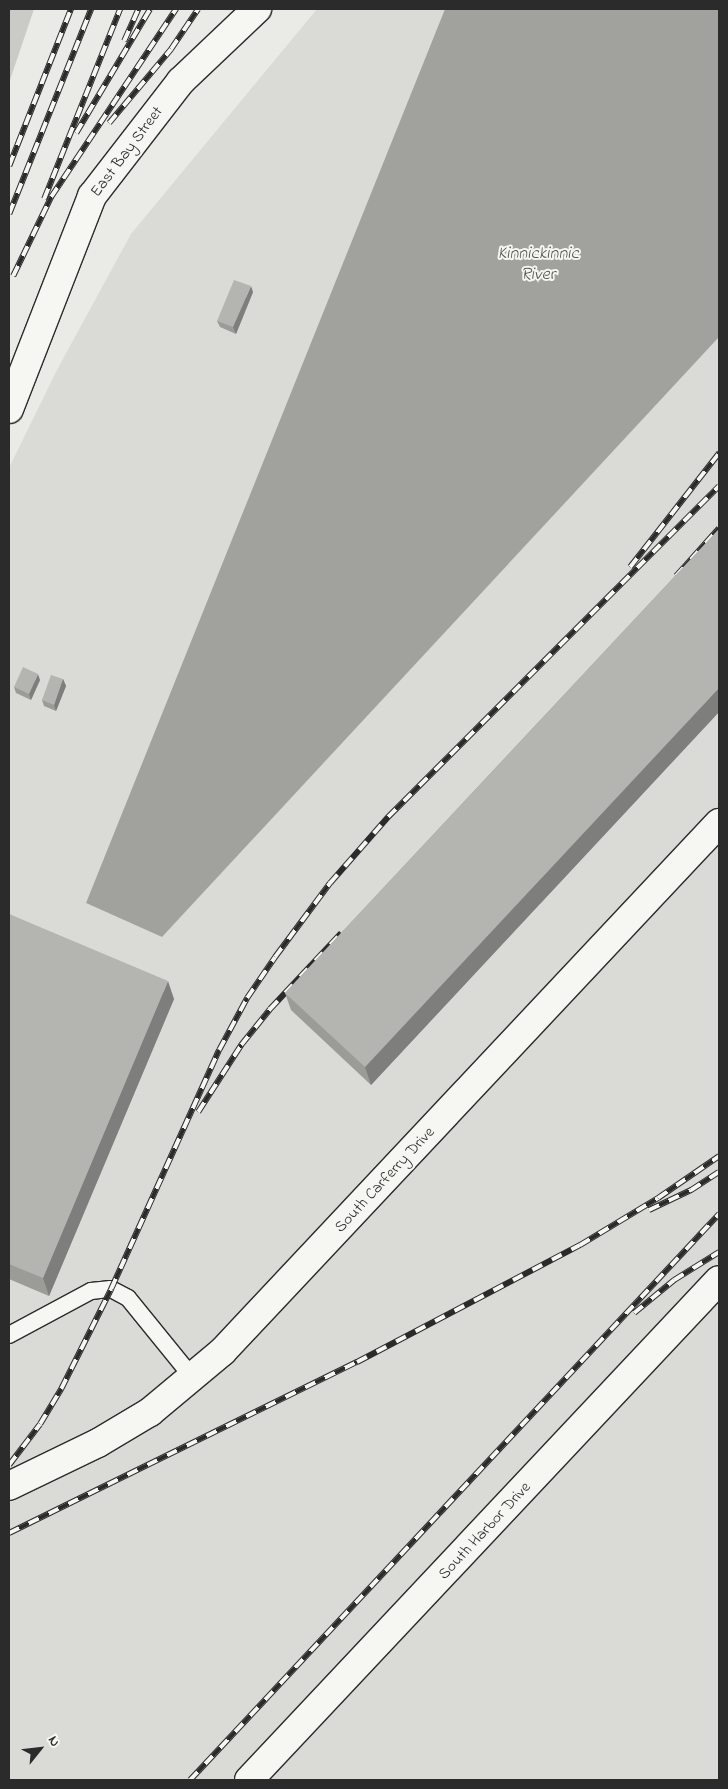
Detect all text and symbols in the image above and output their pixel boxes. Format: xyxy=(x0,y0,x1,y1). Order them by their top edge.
street label: East Bay Street xyxy=(87,103,167,201)
water label: Kinnickinnic River xyxy=(497,244,579,286)
street label: South Carferry Drive xyxy=(331,1123,439,1237)
street label: South Harbor Drive xyxy=(435,1478,535,1584)
north arrow xyxy=(15,1724,65,1774)
text: N xyxy=(42,1732,65,1751)

